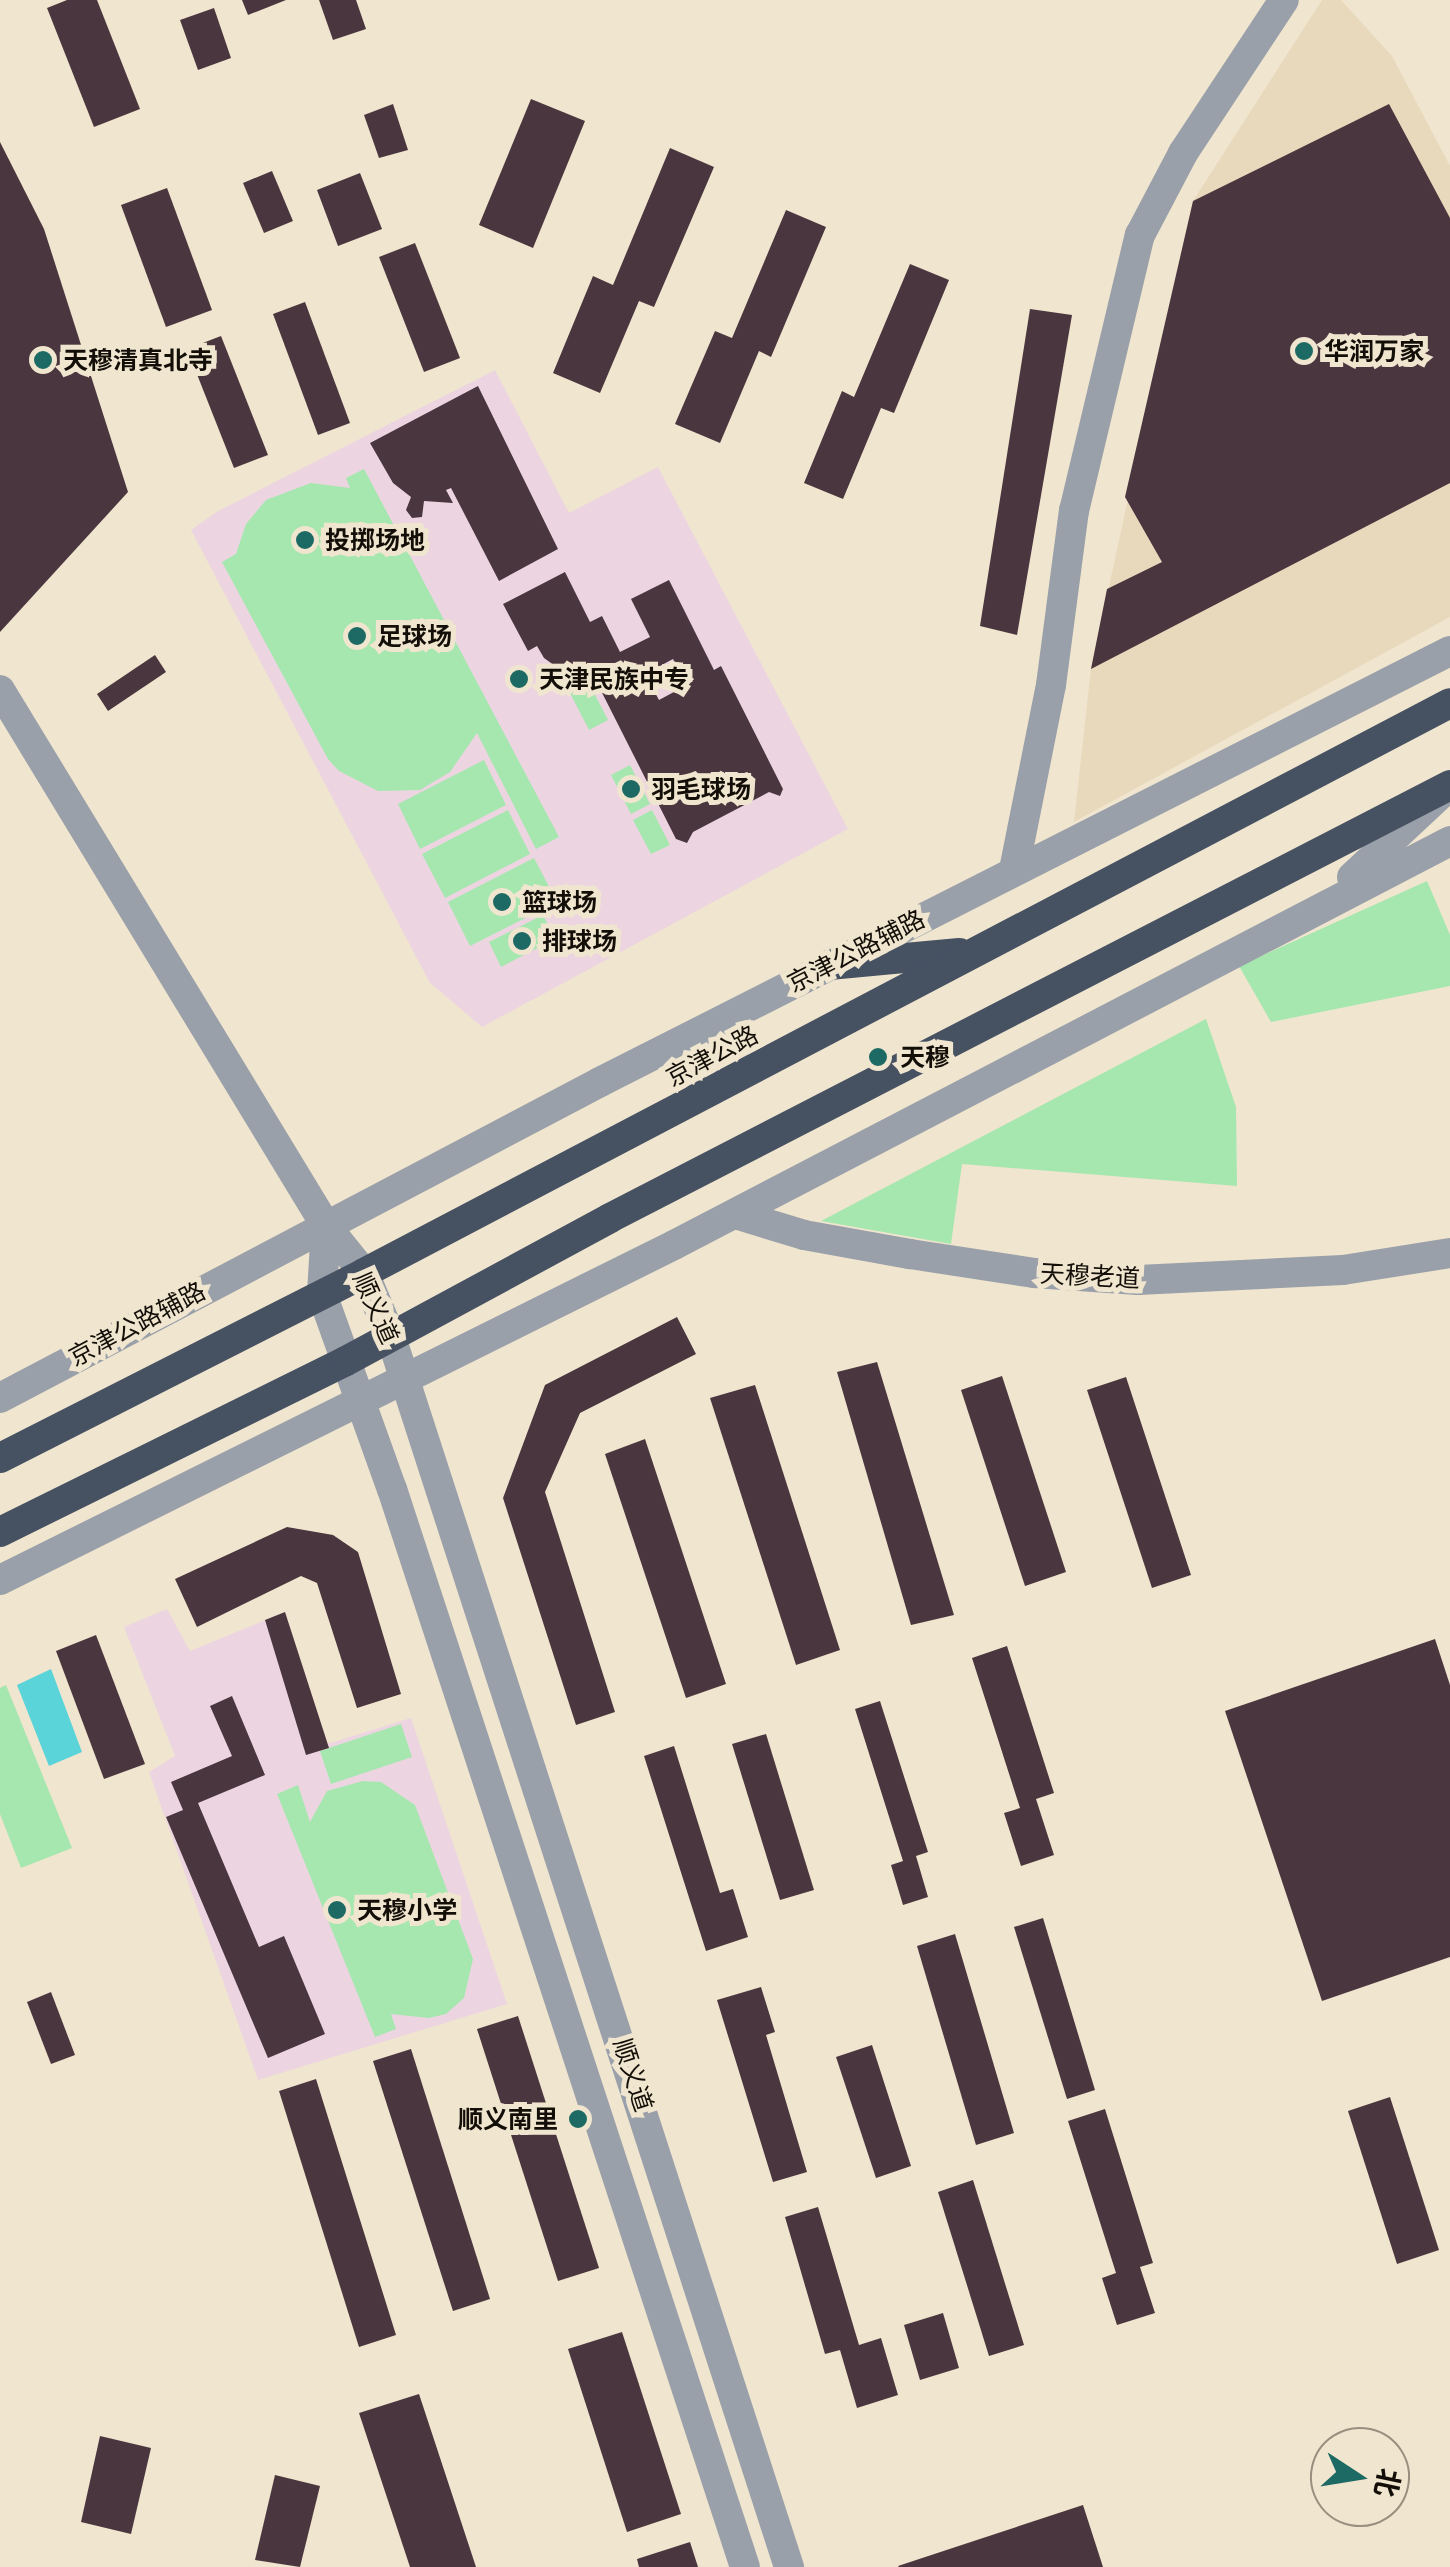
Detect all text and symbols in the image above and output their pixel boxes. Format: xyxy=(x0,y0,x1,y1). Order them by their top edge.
place label: 华润万家 xyxy=(1324,336,1424,366)
marker: 华润万家 xyxy=(1293,340,1315,362)
place label: 天穆清真北寺 xyxy=(63,345,213,375)
marker: 天穆清真北寺 xyxy=(32,349,54,371)
place label: 投掷场地 xyxy=(325,525,425,555)
marker: 投掷场地 xyxy=(294,529,316,551)
place label: 足球场 xyxy=(377,621,452,651)
marker: 足球场 xyxy=(346,625,368,647)
place label: 天津民族中专 xyxy=(539,664,689,694)
marker: 天津民族中专 xyxy=(508,668,530,690)
place label: 羽毛球场 xyxy=(651,774,751,804)
marker: 羽毛球场 xyxy=(620,778,642,800)
place label: 篮球场 xyxy=(522,887,597,917)
marker: 篮球场 xyxy=(491,891,513,913)
street label: 京津公路辅路 xyxy=(782,904,930,998)
place label: 排球场 xyxy=(542,926,617,956)
marker: 排球场 xyxy=(511,930,533,952)
street label: 京津公路 xyxy=(661,1019,763,1093)
place label: 天穆 xyxy=(900,1042,950,1072)
marker: 天穆 xyxy=(865,1044,891,1070)
street label: 天穆老道 xyxy=(1039,1258,1141,1294)
street label: 顺义道 xyxy=(347,1268,405,1348)
street label: 京津公路辅路 xyxy=(64,1276,210,1372)
place label: 天穆小学 xyxy=(357,1895,457,1925)
marker: 天穆小学 xyxy=(326,1899,348,1921)
street label: 顺义道 xyxy=(607,2035,659,2115)
place label: 顺义南里 xyxy=(458,2104,558,2134)
marker: 顺义南里 xyxy=(567,2108,589,2130)
north arrow xyxy=(1310,2427,1410,2527)
text: 北 xyxy=(1364,2465,1412,2501)

